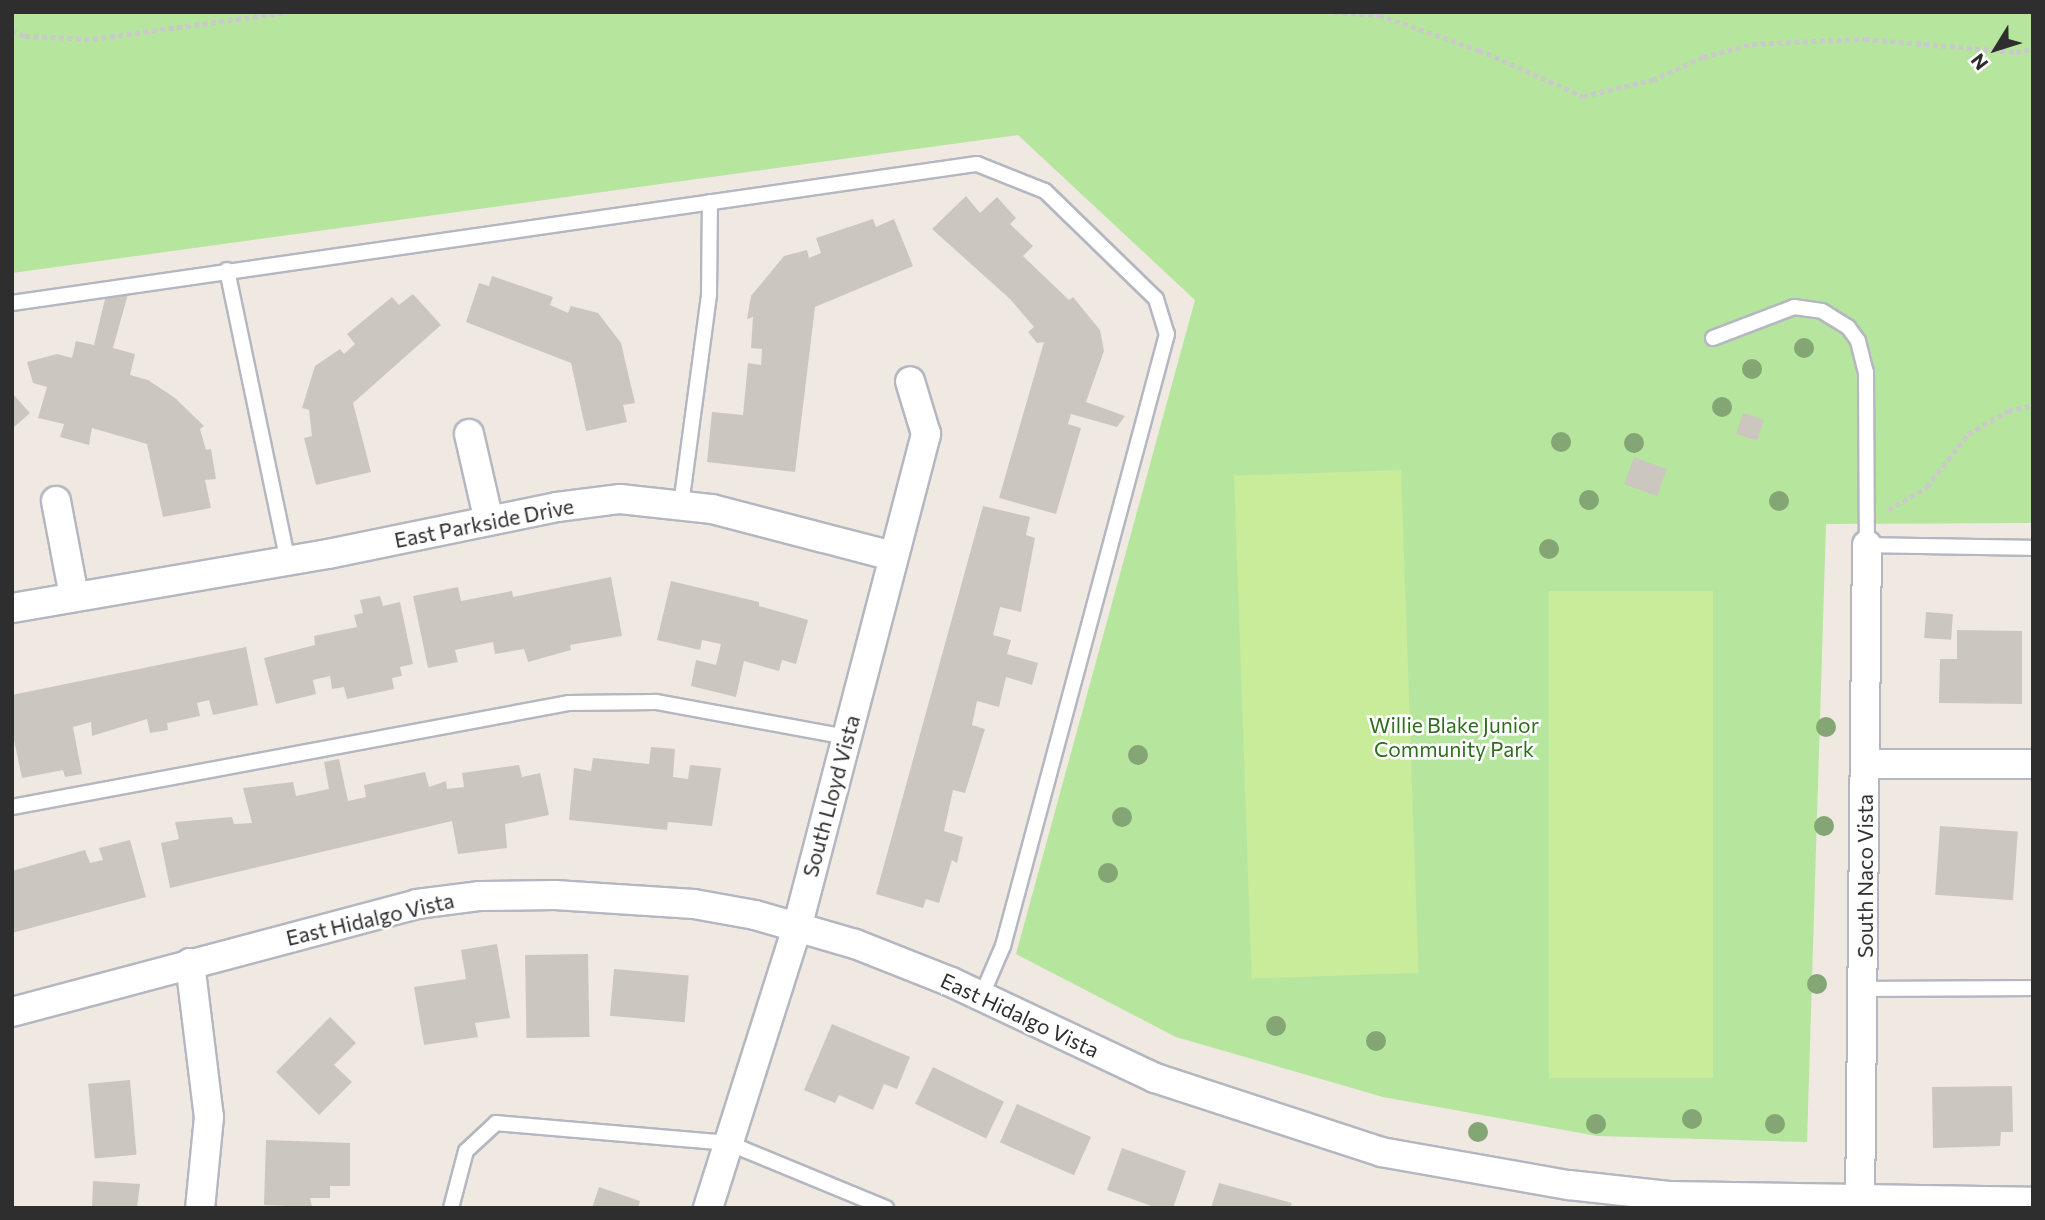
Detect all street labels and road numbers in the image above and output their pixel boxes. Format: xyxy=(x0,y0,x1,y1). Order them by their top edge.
street label: East Parkside Drive xyxy=(392,493,576,553)
street label: South Lloyd Vista xyxy=(797,712,865,880)
street label: South Naco Vista xyxy=(1852,794,1878,958)
street label: East Hidalgo Vista xyxy=(283,887,457,951)
street label: East Hidalgo Vista xyxy=(937,967,1103,1063)

